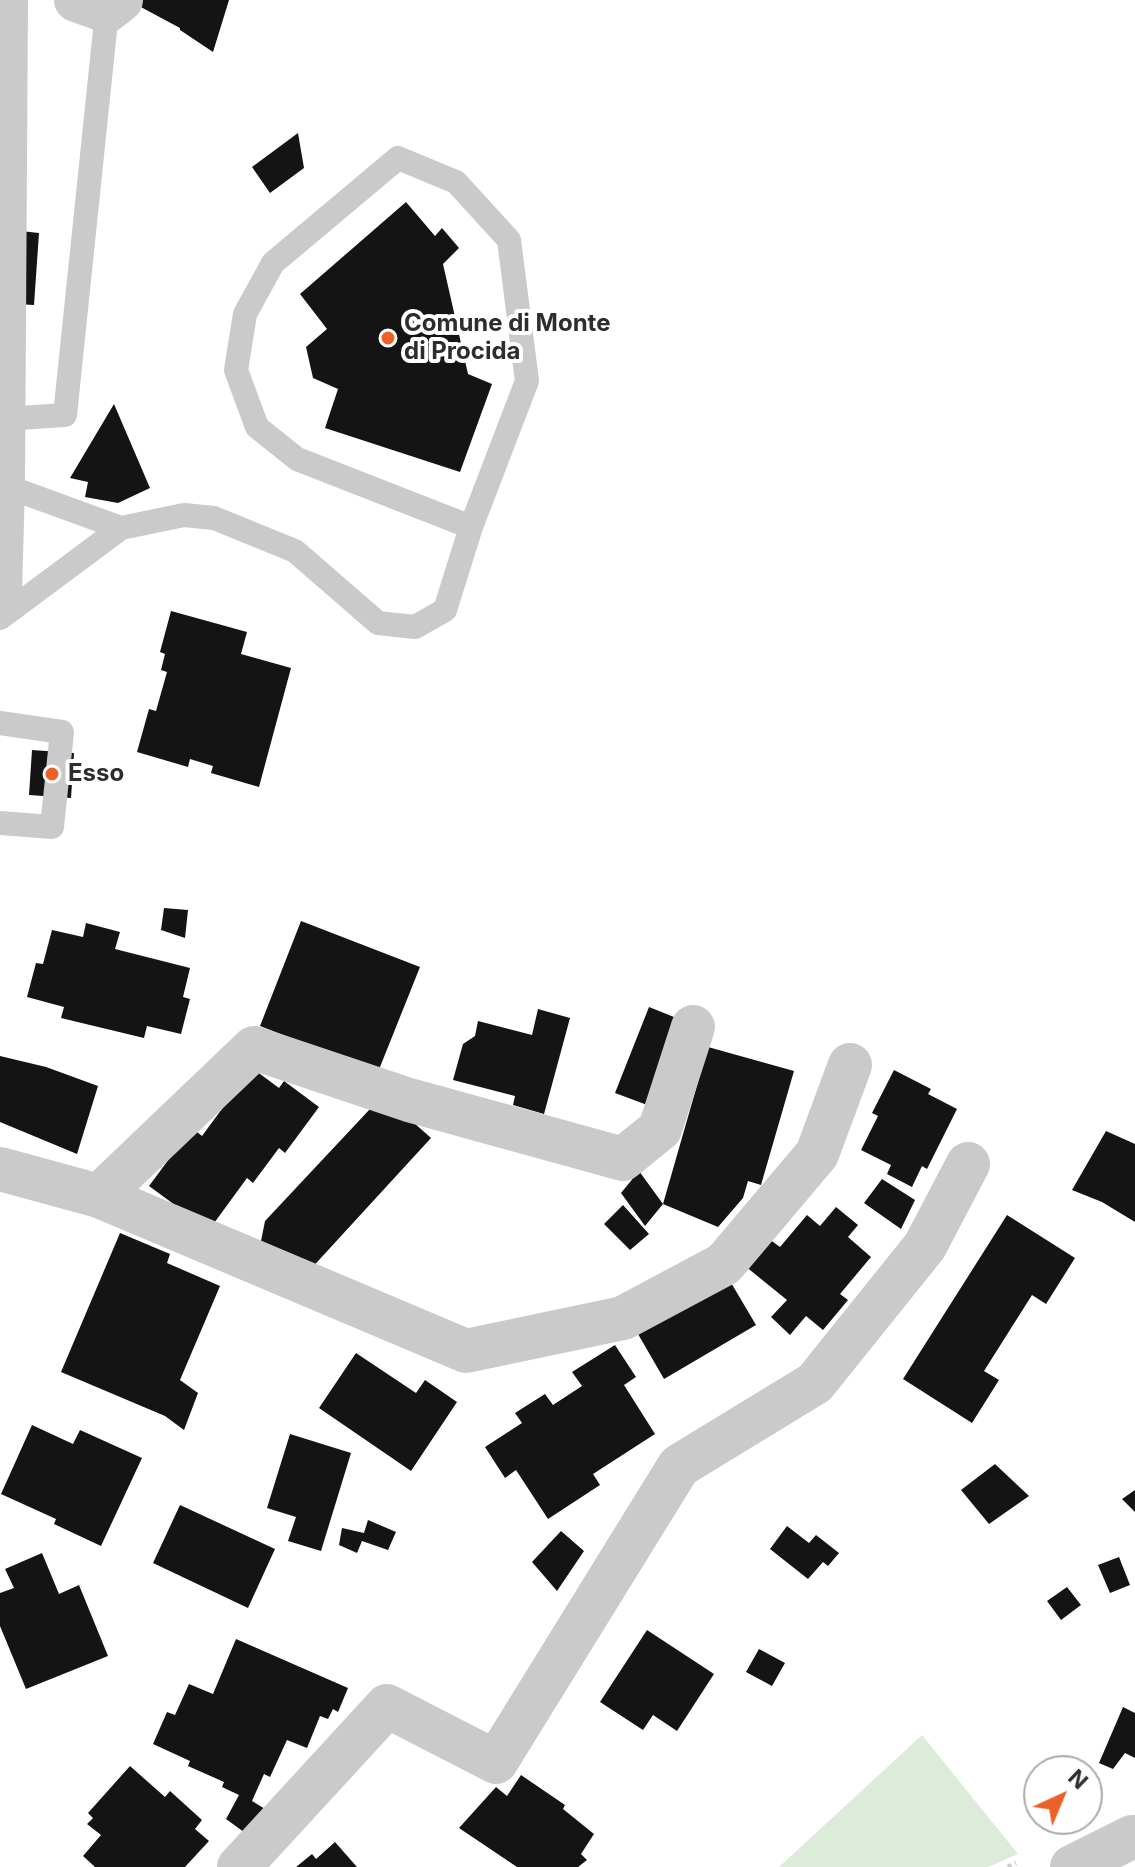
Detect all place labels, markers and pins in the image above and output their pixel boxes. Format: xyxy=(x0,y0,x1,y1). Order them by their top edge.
place label: Comune di Monte di Procida xyxy=(404,310,610,366)
marker: Comune di Monte di Procida xyxy=(379,329,397,347)
place label: Esso xyxy=(68,760,124,788)
marker: Esso xyxy=(43,765,61,783)

